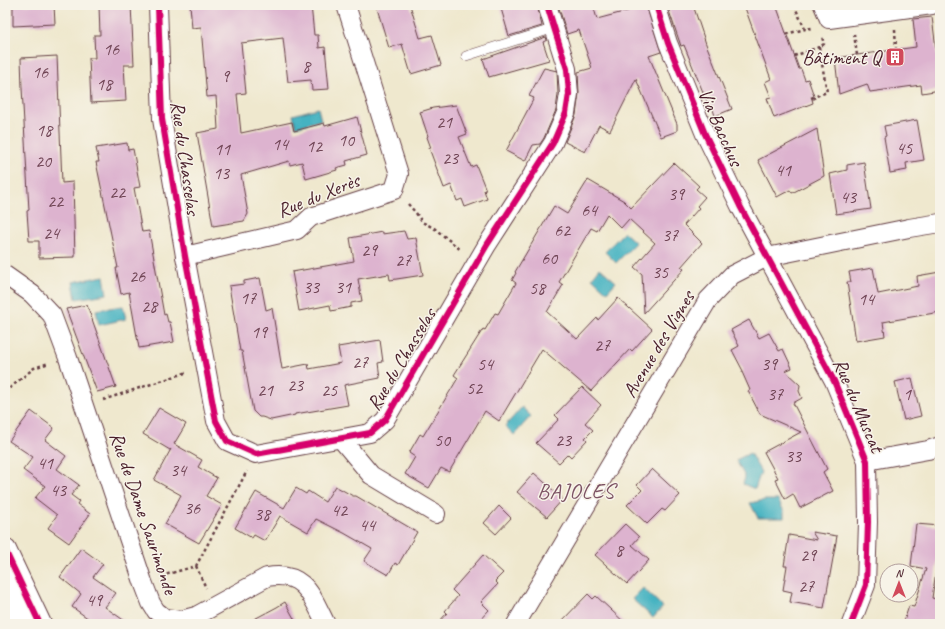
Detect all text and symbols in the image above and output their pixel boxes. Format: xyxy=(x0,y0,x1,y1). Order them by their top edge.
house number: 16 xyxy=(103,38,120,60)
place label: Bâtiment Q xyxy=(802,45,883,70)
building icon: Bâtiment Q xyxy=(884,46,906,68)
house number: 8 xyxy=(302,55,312,77)
house number: 16 xyxy=(32,61,49,83)
house number: 9 xyxy=(221,65,231,87)
house number: 18 xyxy=(96,73,114,95)
street label: Via Bacchus xyxy=(692,85,750,172)
street label: Rue du Chasselas xyxy=(165,99,206,219)
house number: 21 xyxy=(436,111,453,133)
house number: 18 xyxy=(36,119,54,141)
house number: 10 xyxy=(338,129,356,151)
house number: 14 xyxy=(272,133,290,155)
house number: 12 xyxy=(306,135,324,157)
house number: 45 xyxy=(896,137,913,159)
house number: 11 xyxy=(214,138,231,160)
house number: 23 xyxy=(442,147,460,169)
house number: 20 xyxy=(35,150,53,172)
house number: 41 xyxy=(775,159,792,181)
house number: 13 xyxy=(213,162,231,184)
street label: Rue du Xerès xyxy=(274,167,365,223)
house number: 22 xyxy=(109,181,127,203)
house number: 39 xyxy=(668,183,686,205)
house number: 43 xyxy=(840,186,858,208)
house number: 22 xyxy=(47,190,65,212)
house number: 64 xyxy=(581,199,599,221)
house number: 62 xyxy=(554,219,572,241)
house number: 24 xyxy=(43,222,61,244)
house number: 37 xyxy=(662,224,679,246)
house number: 29 xyxy=(361,239,379,261)
house number: 60 xyxy=(541,247,559,269)
house number: 27 xyxy=(395,249,412,271)
house number: 35 xyxy=(652,261,669,283)
house number: 26 xyxy=(129,265,146,287)
house number: 33 xyxy=(303,276,321,298)
house number: 31 xyxy=(335,276,352,298)
house number: 58 xyxy=(529,277,547,299)
street label: Avenue des Vignes xyxy=(617,285,701,402)
house number: 17 xyxy=(240,287,257,309)
house number: 14 xyxy=(858,288,876,310)
house number: 28 xyxy=(141,295,159,317)
street label: Rue du Chasselas xyxy=(361,302,443,415)
house number: 19 xyxy=(251,321,269,343)
house number: 27 xyxy=(594,334,611,356)
house number: 27 xyxy=(352,351,369,373)
house number: 54 xyxy=(477,353,495,375)
house number: 39 xyxy=(761,353,779,375)
street label: Rue du Muscat xyxy=(828,355,890,458)
house number: 23 xyxy=(287,374,305,396)
house number: 52 xyxy=(466,377,484,399)
house number: 21 xyxy=(257,379,274,401)
house number: 25 xyxy=(321,379,338,401)
house number: 37 xyxy=(767,383,784,405)
house number: 1 xyxy=(903,383,912,405)
street label: Rue de Dame Saurimonde xyxy=(104,429,183,599)
house number: 50 xyxy=(434,429,452,451)
house number: 23 xyxy=(555,429,573,451)
house number: 33 xyxy=(785,445,803,467)
house number: 41 xyxy=(37,452,54,474)
house number: 34 xyxy=(170,459,188,481)
district label: BAJOLES xyxy=(537,477,618,505)
house number: 43 xyxy=(50,479,68,501)
house number: 36 xyxy=(184,497,201,519)
house number: 42 xyxy=(331,499,349,521)
house number: 38 xyxy=(254,503,272,525)
house number: 44 xyxy=(359,514,377,536)
house number: 8 xyxy=(615,539,625,561)
house number: 29 xyxy=(800,544,818,566)
north arrow xyxy=(879,563,919,603)
text: N xyxy=(896,566,905,580)
house number: 27 xyxy=(798,575,815,597)
house number: 49 xyxy=(86,589,104,611)

